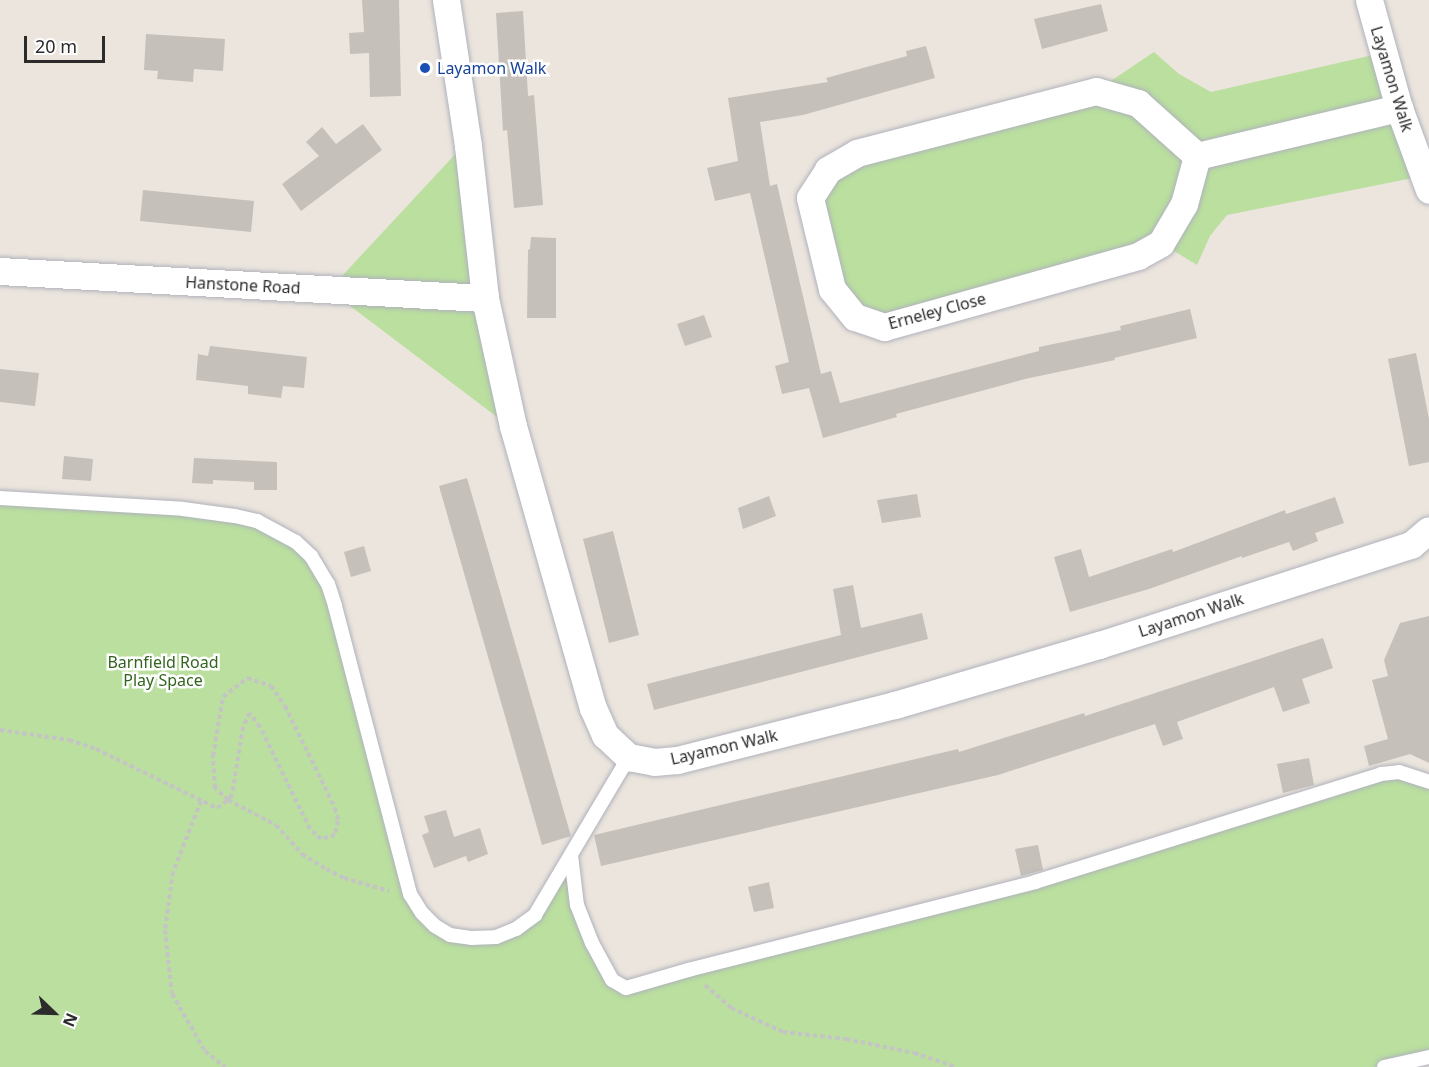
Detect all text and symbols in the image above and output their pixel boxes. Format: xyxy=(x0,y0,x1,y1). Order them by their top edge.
scale bar xyxy=(27,24,108,62)
street label: Layamon Walk xyxy=(1367,24,1417,134)
text: 20 m xyxy=(35,34,77,58)
place label: Layamon Walk xyxy=(437,58,546,78)
marker: Layamon Walk xyxy=(418,61,432,75)
street label: Hanstone Road xyxy=(185,272,301,298)
street label: Erneley Close xyxy=(886,289,988,333)
street label: Layamon Walk xyxy=(1136,589,1246,641)
park label: Barnfield Road Play Space xyxy=(107,652,219,690)
street label: Layamon Walk xyxy=(669,725,779,769)
north arrow xyxy=(24,983,84,1043)
text: N xyxy=(58,1010,83,1030)

